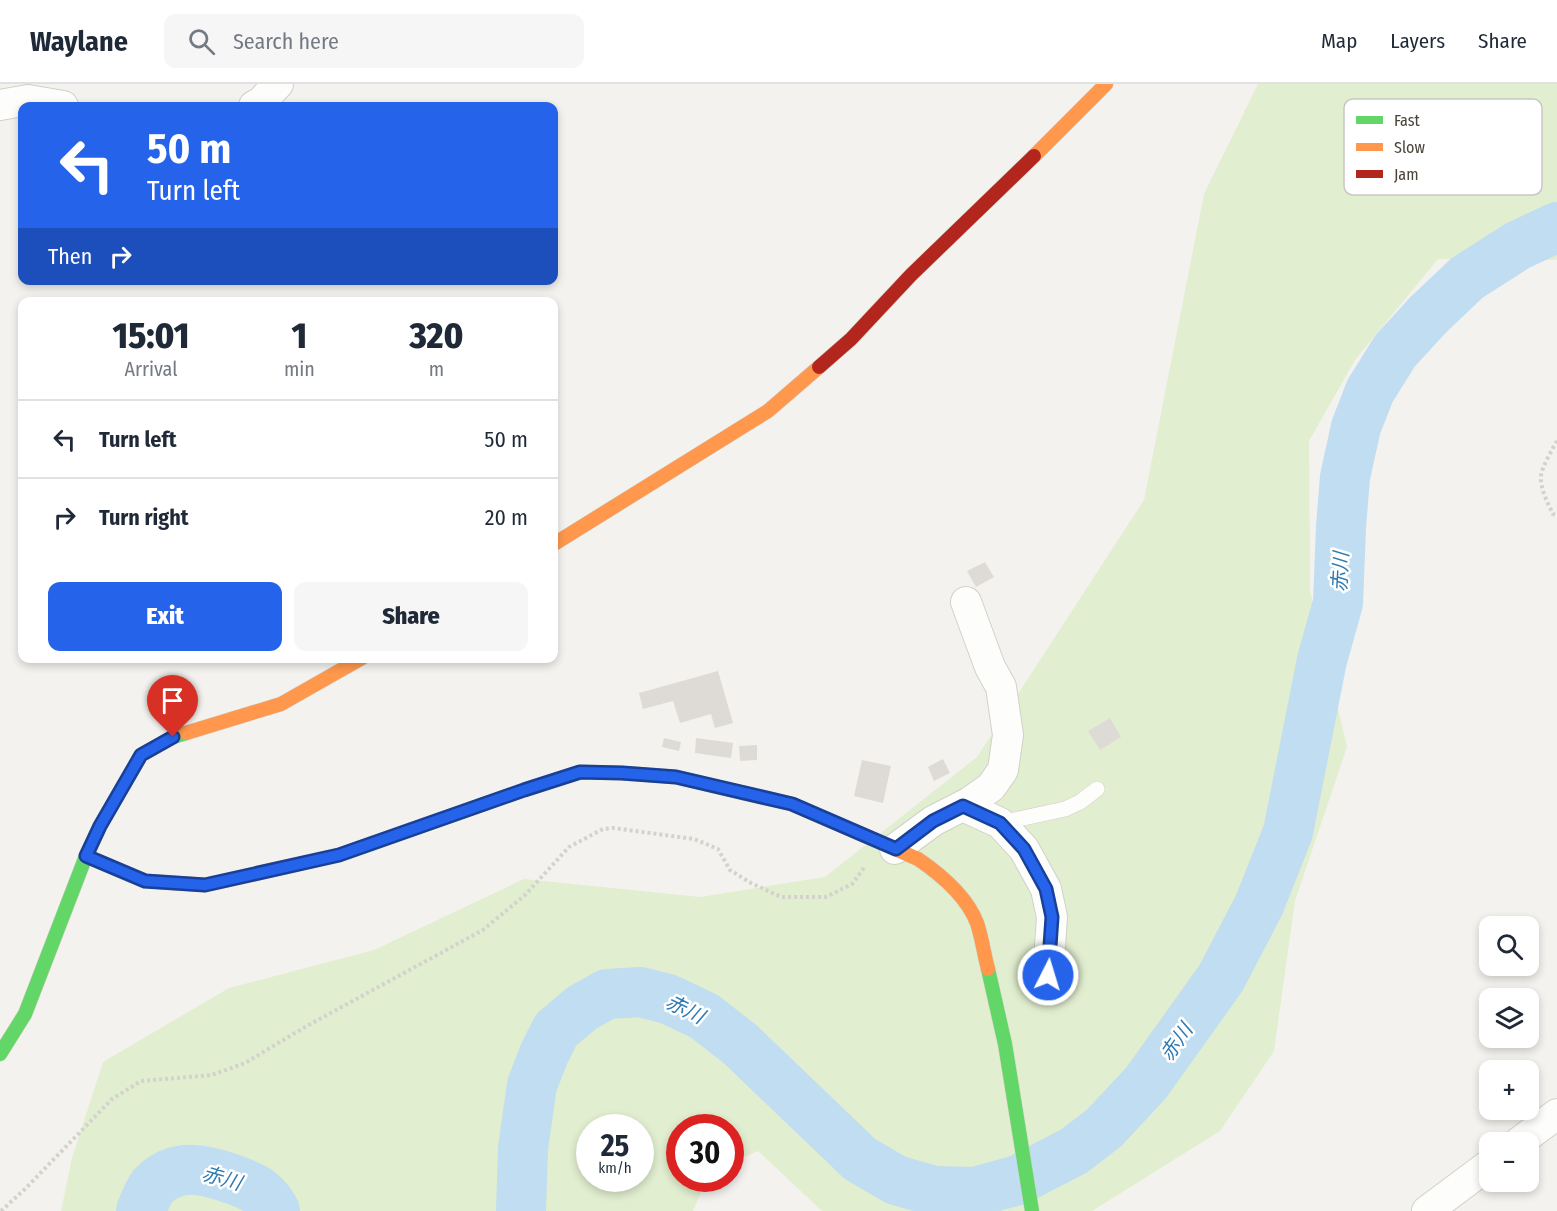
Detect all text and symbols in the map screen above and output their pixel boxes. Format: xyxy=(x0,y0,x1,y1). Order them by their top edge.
search box xyxy=(164,14,584,68)
text: Waylane xyxy=(30,25,128,58)
icon: search xyxy=(185,25,218,58)
text: Search here xyxy=(233,28,339,55)
text: Map xyxy=(1321,28,1357,54)
text: Layers xyxy=(1390,28,1445,54)
text: Share xyxy=(1478,28,1527,54)
legend xyxy=(1344,99,1542,195)
text: Fast xyxy=(1394,111,1421,130)
text: 50 m xyxy=(147,124,231,174)
icon: left xyxy=(48,126,126,204)
text: Slow xyxy=(1394,138,1425,157)
text: Jam xyxy=(1394,165,1419,184)
text: Turn left xyxy=(147,175,240,207)
icon: right xyxy=(104,240,137,273)
text: Then xyxy=(48,243,92,270)
text: 15:01 xyxy=(113,314,189,358)
text: 1 xyxy=(292,314,307,358)
text: 320 xyxy=(409,314,463,358)
text: Arrival xyxy=(124,357,177,381)
text: min xyxy=(284,357,315,381)
text: m xyxy=(429,357,444,381)
icon: left xyxy=(48,423,81,456)
text: Turn left xyxy=(99,426,177,453)
text: 50 m xyxy=(484,426,528,453)
icon: right xyxy=(48,501,81,534)
text: Turn right xyxy=(99,504,188,531)
text: 20 m xyxy=(485,504,528,531)
water label: 赤川 xyxy=(1327,549,1353,593)
button: Exit xyxy=(48,582,282,651)
button: Share xyxy=(294,582,528,651)
pin xyxy=(147,675,198,737)
icon: arrive xyxy=(156,684,189,717)
map controls xyxy=(1479,916,1539,1192)
button: search xyxy=(1479,916,1539,976)
position arrow xyxy=(1016,943,1080,1007)
button: layers xyxy=(1479,988,1539,1048)
water label: 赤川 xyxy=(662,989,710,1029)
water label: 赤川 xyxy=(1155,1017,1198,1065)
button: + xyxy=(1479,1060,1539,1120)
speed limit sign: 30 xyxy=(666,1114,744,1192)
text: 25 xyxy=(601,1128,629,1164)
button: − xyxy=(1479,1132,1539,1192)
text: km/h xyxy=(598,1159,632,1177)
water label: 赤川 xyxy=(199,1161,246,1196)

